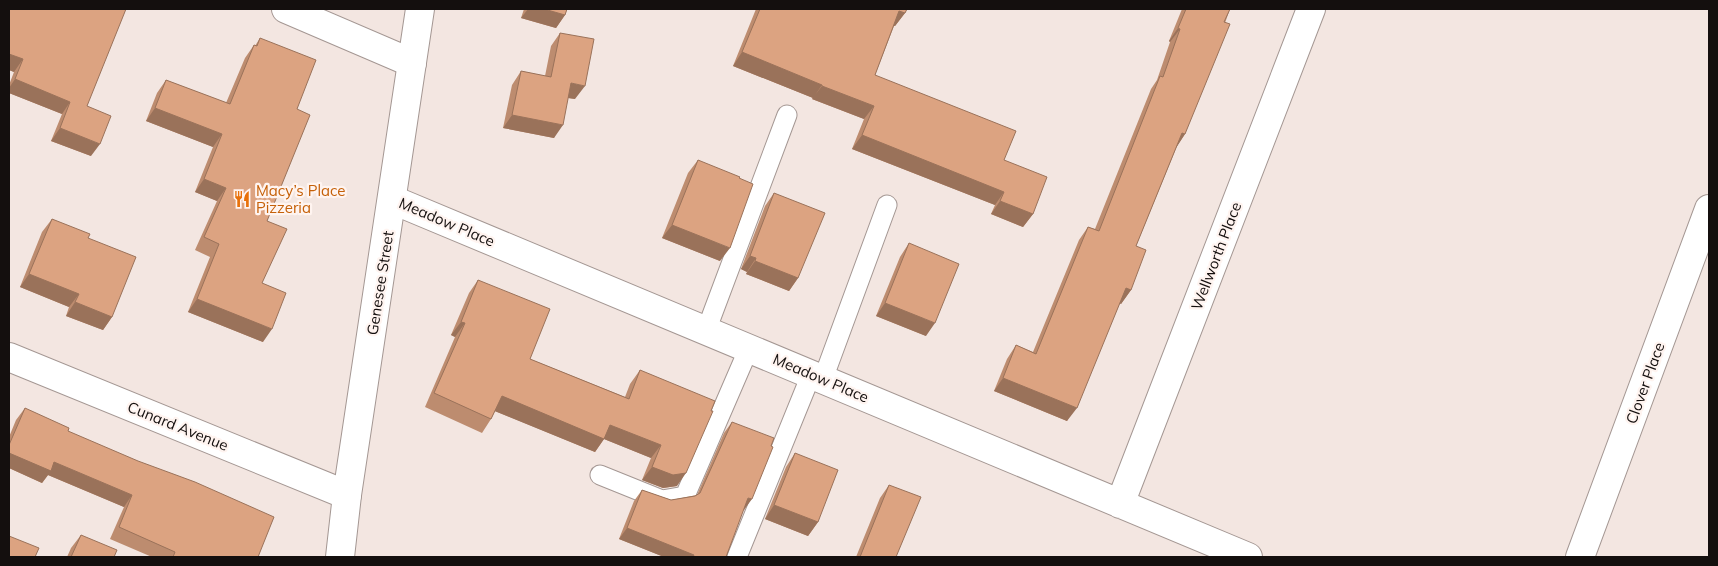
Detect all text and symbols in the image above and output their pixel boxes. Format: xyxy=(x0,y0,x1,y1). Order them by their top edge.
place label: Macy’s Place Pizzeria xyxy=(256,181,346,217)
restaurant icon: Macy’s Place Pizzeria xyxy=(232,189,252,209)
street label: Meadow Place xyxy=(396,193,498,251)
street label: Wellworth Place xyxy=(1187,199,1245,313)
street label: Genesee Street xyxy=(362,230,398,336)
street label: Clover Place xyxy=(1621,340,1669,426)
street label: Meadow Place xyxy=(770,349,872,407)
street label: Cunard Avenue xyxy=(125,397,231,455)

